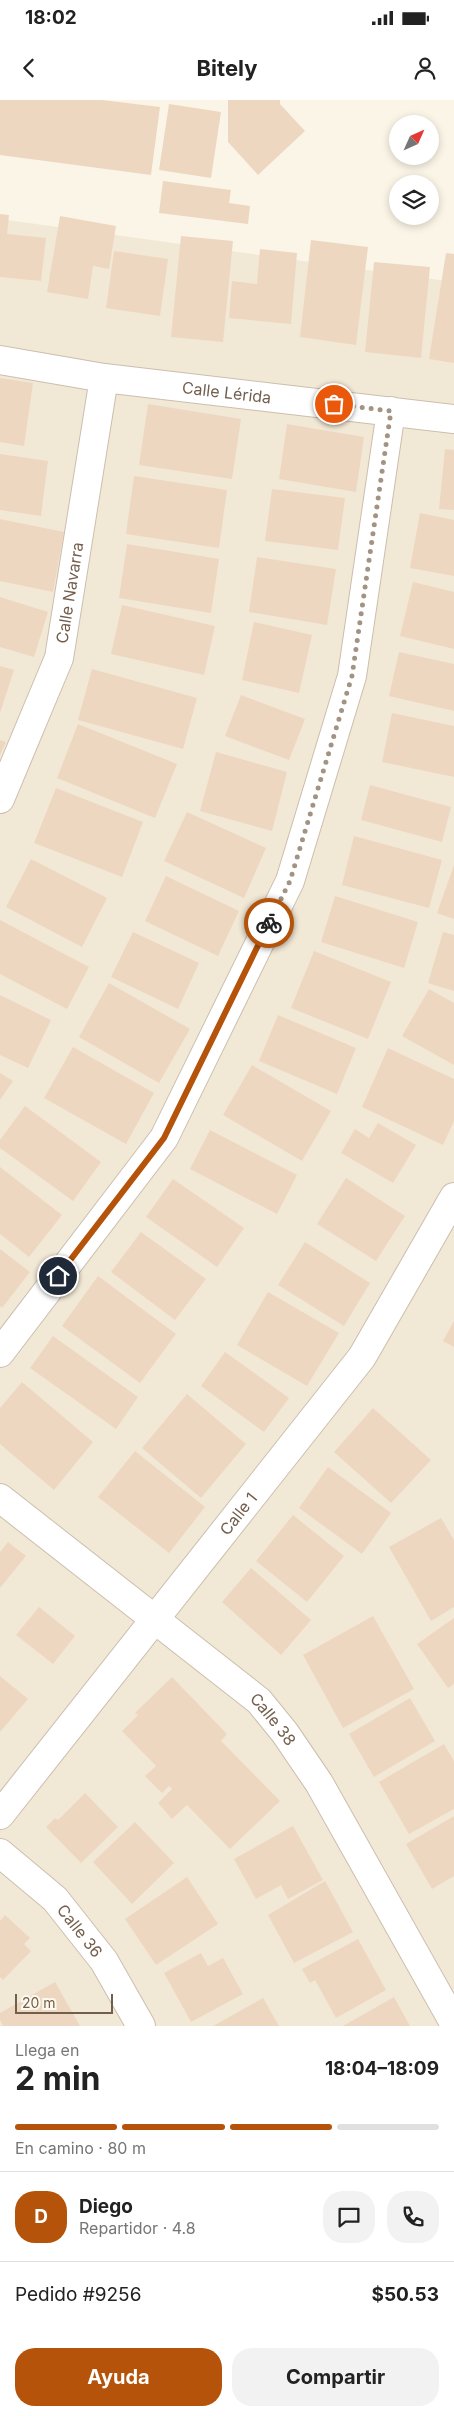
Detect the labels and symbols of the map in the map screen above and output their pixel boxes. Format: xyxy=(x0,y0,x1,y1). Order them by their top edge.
north arrow xyxy=(389,115,439,165)
street label: Calle Lérida xyxy=(181,377,272,408)
pin xyxy=(313,383,355,425)
street label: Calle Navarra xyxy=(52,541,87,645)
courier xyxy=(244,898,294,948)
pin xyxy=(37,1255,79,1297)
street label: Calle 1 xyxy=(215,1488,261,1539)
street label: Calle 38 xyxy=(246,1688,300,1749)
street label: Calle 36 xyxy=(53,1900,107,1961)
scale bar xyxy=(15,1991,112,2014)

